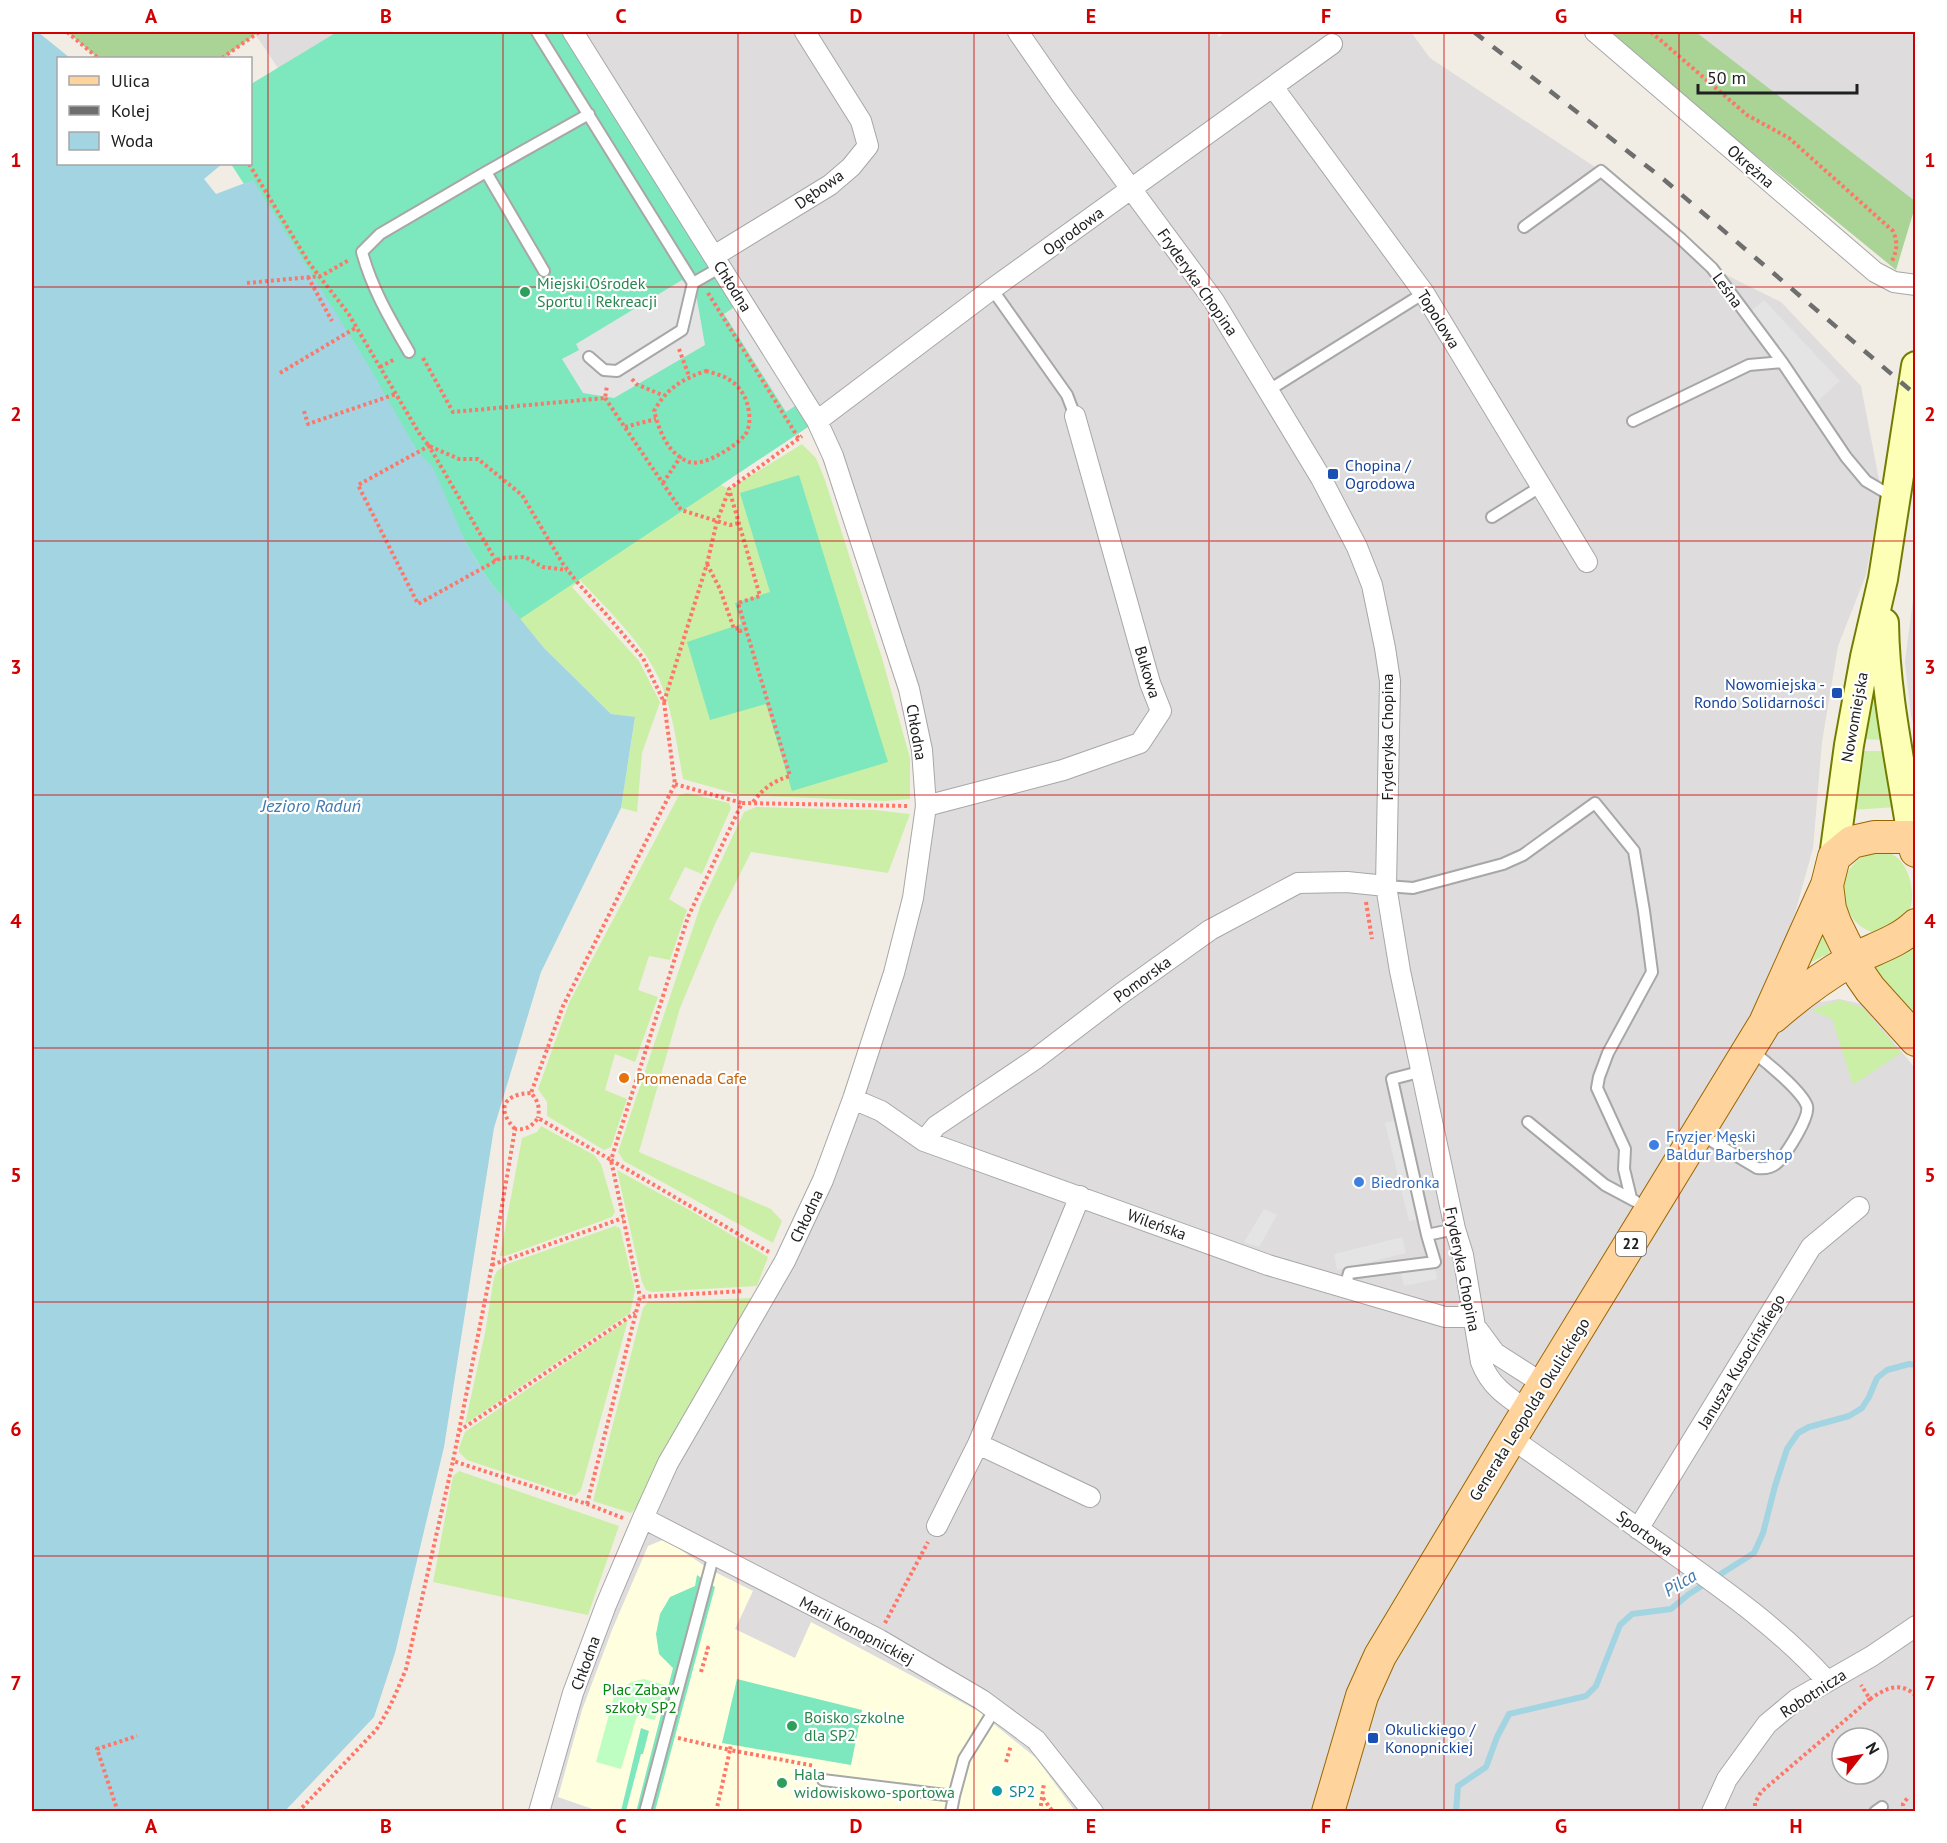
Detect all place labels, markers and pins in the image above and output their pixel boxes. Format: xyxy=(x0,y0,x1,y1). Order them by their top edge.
place label: Miejski Ośrodek Sportu i Rekreacji xyxy=(537,273,657,311)
marker: Miejski Ośrodek Sportu i Rekreacji xyxy=(518,285,532,299)
place label: Chopina / Ogrodowa xyxy=(1345,455,1415,493)
marker: Chopina / Ogrodowa xyxy=(1326,467,1340,481)
place label: Nowomiejska - Rondo Solidarności xyxy=(1694,674,1825,712)
marker: Nowomiejska - Rondo Solidarności xyxy=(1830,686,1844,700)
place label: Promenada Cafe xyxy=(636,1068,747,1088)
marker: Promenada Cafe xyxy=(617,1071,631,1085)
place label: Fryzjer Męski Baldur Barbershop xyxy=(1666,1126,1793,1164)
marker: Fryzjer Męski Baldur Barbershop xyxy=(1647,1138,1661,1152)
place label: Biedronka xyxy=(1371,1172,1440,1192)
marker: Biedronka xyxy=(1352,1175,1366,1189)
place label: Boisko szkolne dla SP2 xyxy=(804,1707,905,1745)
marker: Boisko szkolne dla SP2 xyxy=(785,1719,799,1733)
place label: Okulickiego / Konopnickiej xyxy=(1385,1719,1477,1757)
marker: Okulickiego / Konopnickiej xyxy=(1366,1731,1380,1745)
place label: Hala widowiskowo-sportowa xyxy=(794,1764,955,1802)
marker: Hala widowiskowo-sportowa xyxy=(775,1776,789,1790)
place label: SP2 xyxy=(1009,1781,1035,1801)
marker: SP2 xyxy=(990,1784,1004,1798)

